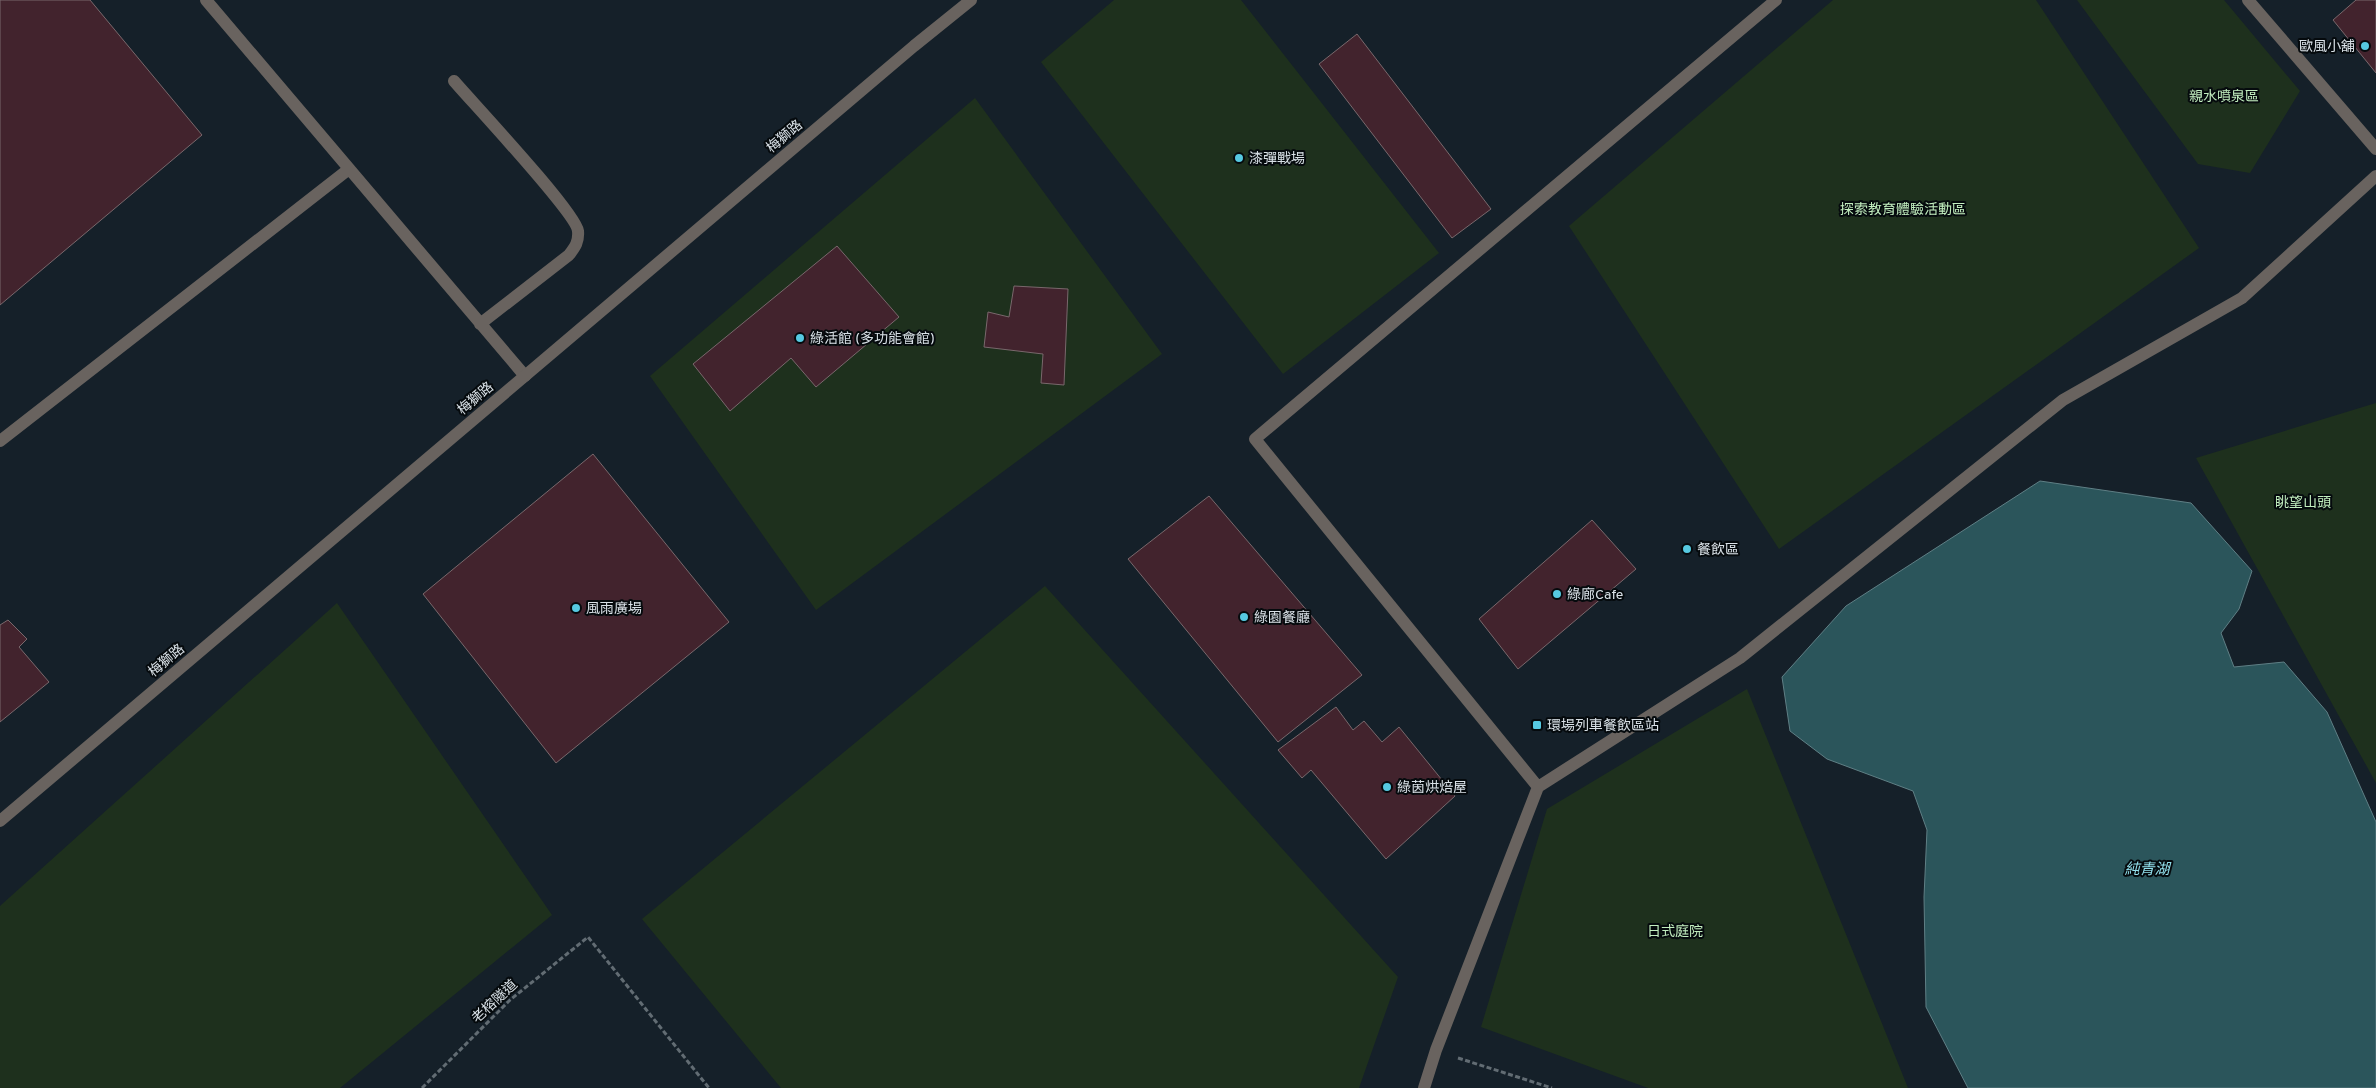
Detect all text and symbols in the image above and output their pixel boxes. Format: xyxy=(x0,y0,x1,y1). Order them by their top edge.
place label: 歐風小舖 xyxy=(2299,38,2355,56)
marker: 歐風小舖 xyxy=(2359,40,2371,52)
park label: 親水噴泉區 xyxy=(2189,88,2259,106)
street label: 梅獅路 xyxy=(763,117,807,157)
place label: 漆彈戰場 xyxy=(1249,151,1305,168)
marker: 漆彈戰場 xyxy=(1233,152,1245,164)
park label: 探索教育體驗活動區 xyxy=(1840,202,1966,219)
place label: 綠活館 (多功能會館) xyxy=(810,330,935,348)
marker: 綠活館 (多功能會館) xyxy=(794,332,806,344)
street label: 梅獅路 xyxy=(454,379,498,419)
park label: 眺望山頭 xyxy=(2275,494,2331,512)
place label: 餐飲區 xyxy=(1697,542,1739,559)
marker: 餐飲區 xyxy=(1681,543,1693,555)
place label: 綠廊Cafe xyxy=(1567,586,1623,604)
marker: 綠廊Cafe xyxy=(1551,588,1563,600)
place label: 風雨廣場 xyxy=(586,601,642,618)
marker: 風雨廣場 xyxy=(570,602,582,614)
place label: 綠園餐廳 xyxy=(1254,609,1310,627)
marker: 綠園餐廳 xyxy=(1238,611,1250,623)
street label: 梅獅路 xyxy=(145,641,189,681)
place label: 環場列車餐飲區站 xyxy=(1547,718,1659,735)
marker: 環場列車餐飲區站 xyxy=(1531,719,1543,731)
place label: 綠茵烘焙屋 xyxy=(1397,779,1467,797)
marker: 綠茵烘焙屋 xyxy=(1381,781,1393,793)
water label: 純青湖 xyxy=(2124,861,2171,880)
park label: 日式庭院 xyxy=(1647,923,1703,941)
street label: 老榕隧道 xyxy=(468,976,521,1027)

